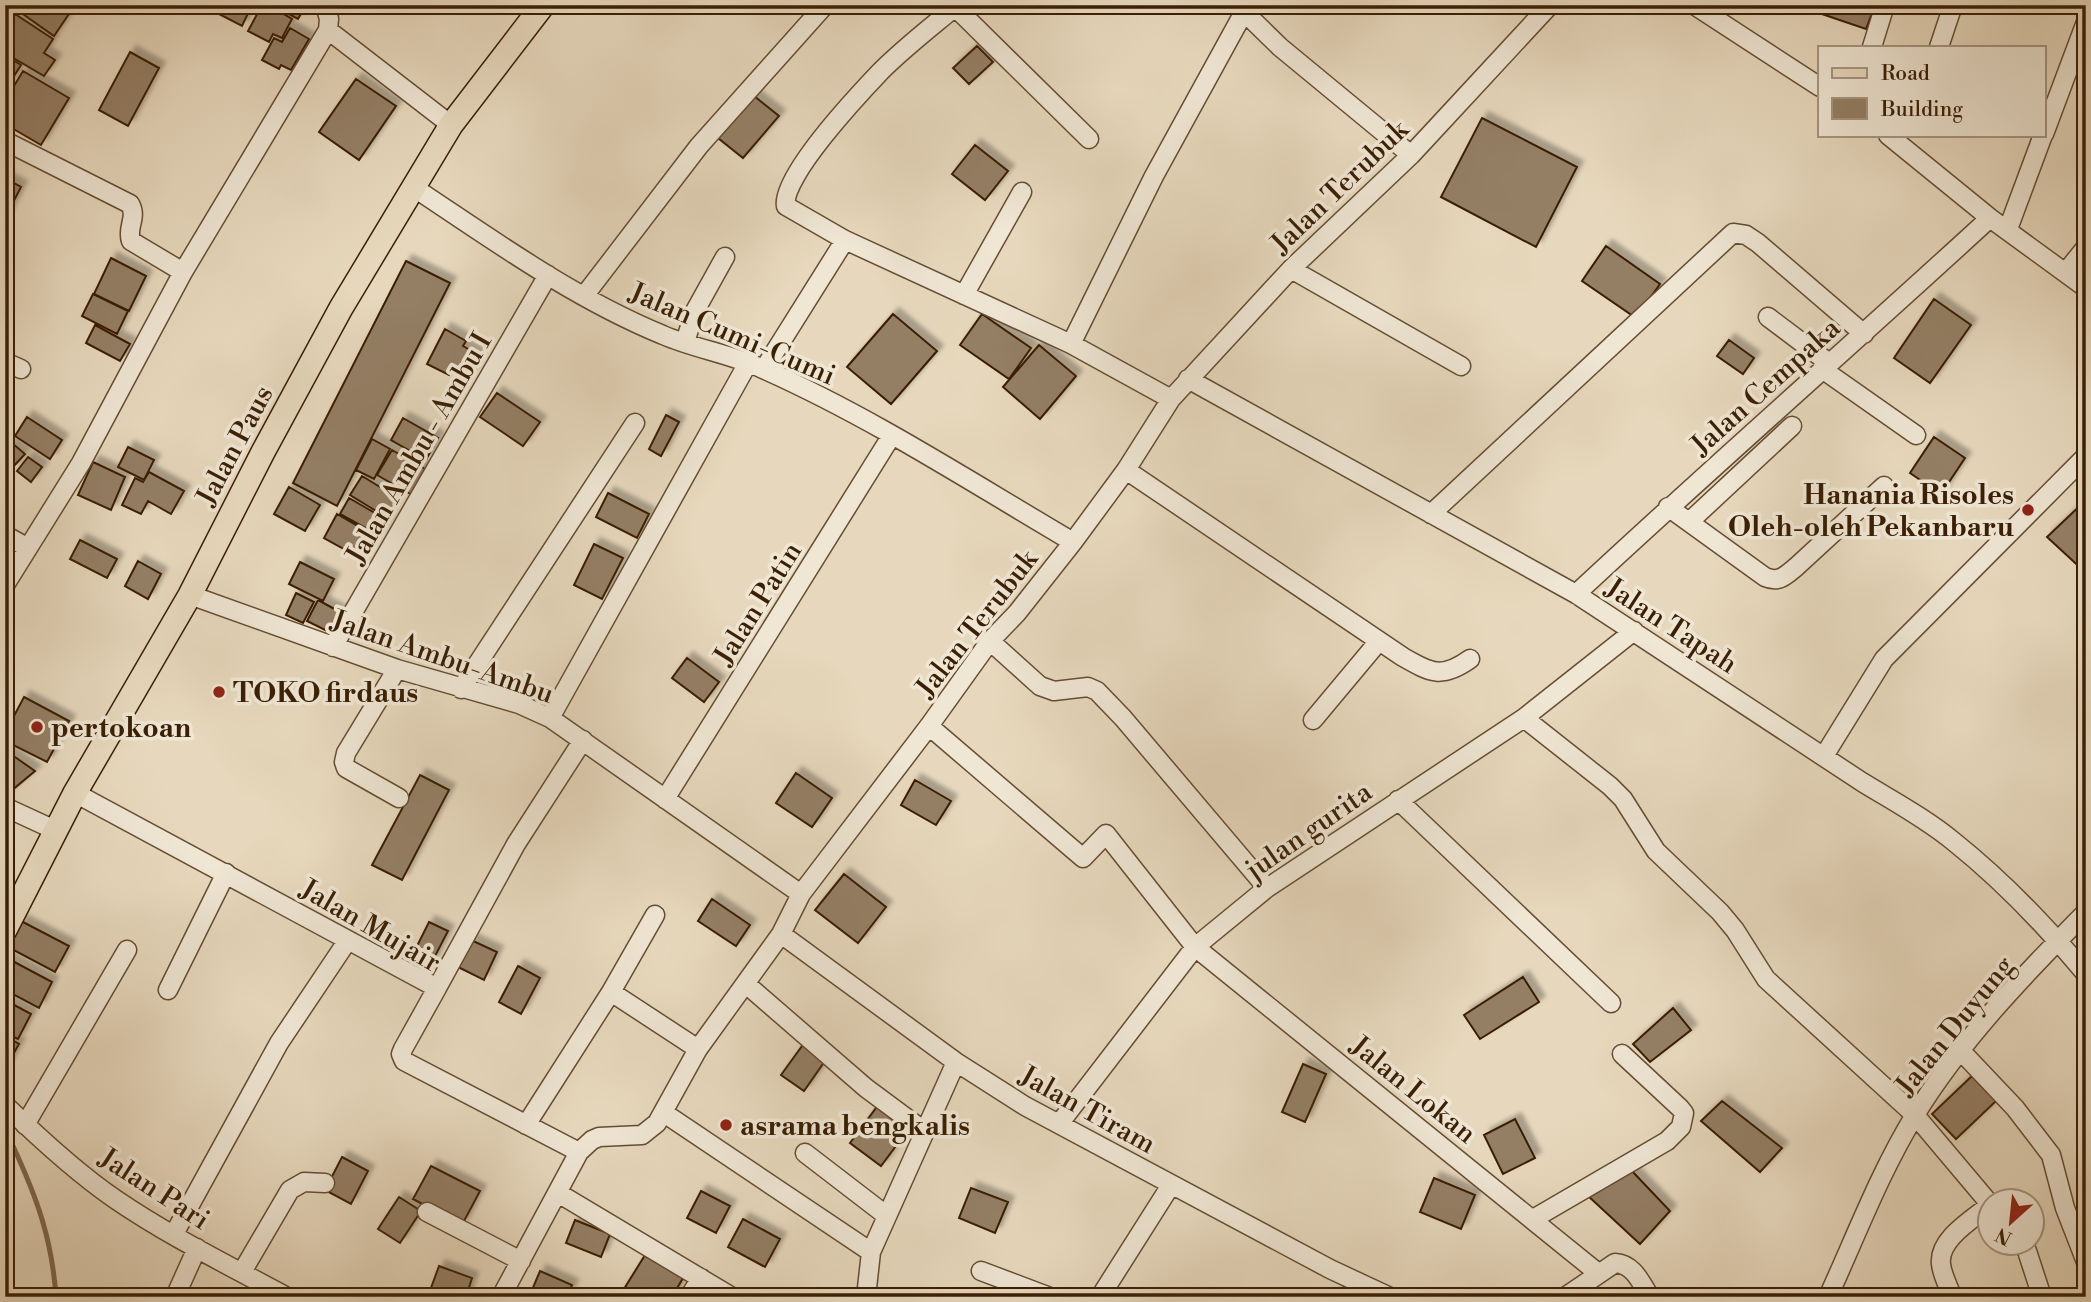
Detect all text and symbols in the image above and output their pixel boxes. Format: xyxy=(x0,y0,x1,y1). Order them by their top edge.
legend xyxy=(1818,46,2046,136)
text: Road xyxy=(1881,61,1930,87)
text: Building xyxy=(1880,97,1963,123)
street label: Jalan Terubuk xyxy=(1263,112,1417,262)
street label: Jalan Cumi-Cumi xyxy=(623,275,841,394)
street label: Jalan Cempaka xyxy=(1683,310,1848,464)
street label: Jalan Ambu - Ambu I xyxy=(338,327,500,571)
street label: Jalan Paus xyxy=(189,380,282,513)
place label: Hanania Risoles Oleh-oleh Pekanbaru xyxy=(1728,478,2014,545)
marker: Hanania Risoles Oleh-oleh Pekanbaru xyxy=(2020,502,2036,518)
street label: Jalan Patin xyxy=(706,535,810,673)
street label: Jalan Terubuk xyxy=(908,542,1047,705)
street label: Jalan Tapah xyxy=(1598,570,1744,682)
street label: Jalan Ambu-Ambu xyxy=(326,603,558,712)
place label: TOKO firdaus xyxy=(233,676,418,711)
marker: TOKO firdaus xyxy=(211,684,227,700)
place label: pertokoan xyxy=(51,711,191,746)
marker: pertokoan xyxy=(29,719,45,735)
street label: julan gurita xyxy=(1237,774,1380,889)
street label: Jalan Mujair xyxy=(293,872,447,981)
street label: Jalan Duyung xyxy=(1888,949,2022,1104)
street label: Jalan Lokan xyxy=(1342,1028,1483,1152)
street label: Jalan Tiram xyxy=(1012,1058,1162,1162)
place label: asrama bengkalis xyxy=(740,1109,970,1144)
marker: asrama bengkalis xyxy=(718,1117,734,1133)
street label: Jalan Pari xyxy=(92,1140,216,1238)
north arrow xyxy=(1976,1186,2046,1256)
text: N xyxy=(1992,1222,2016,1250)

